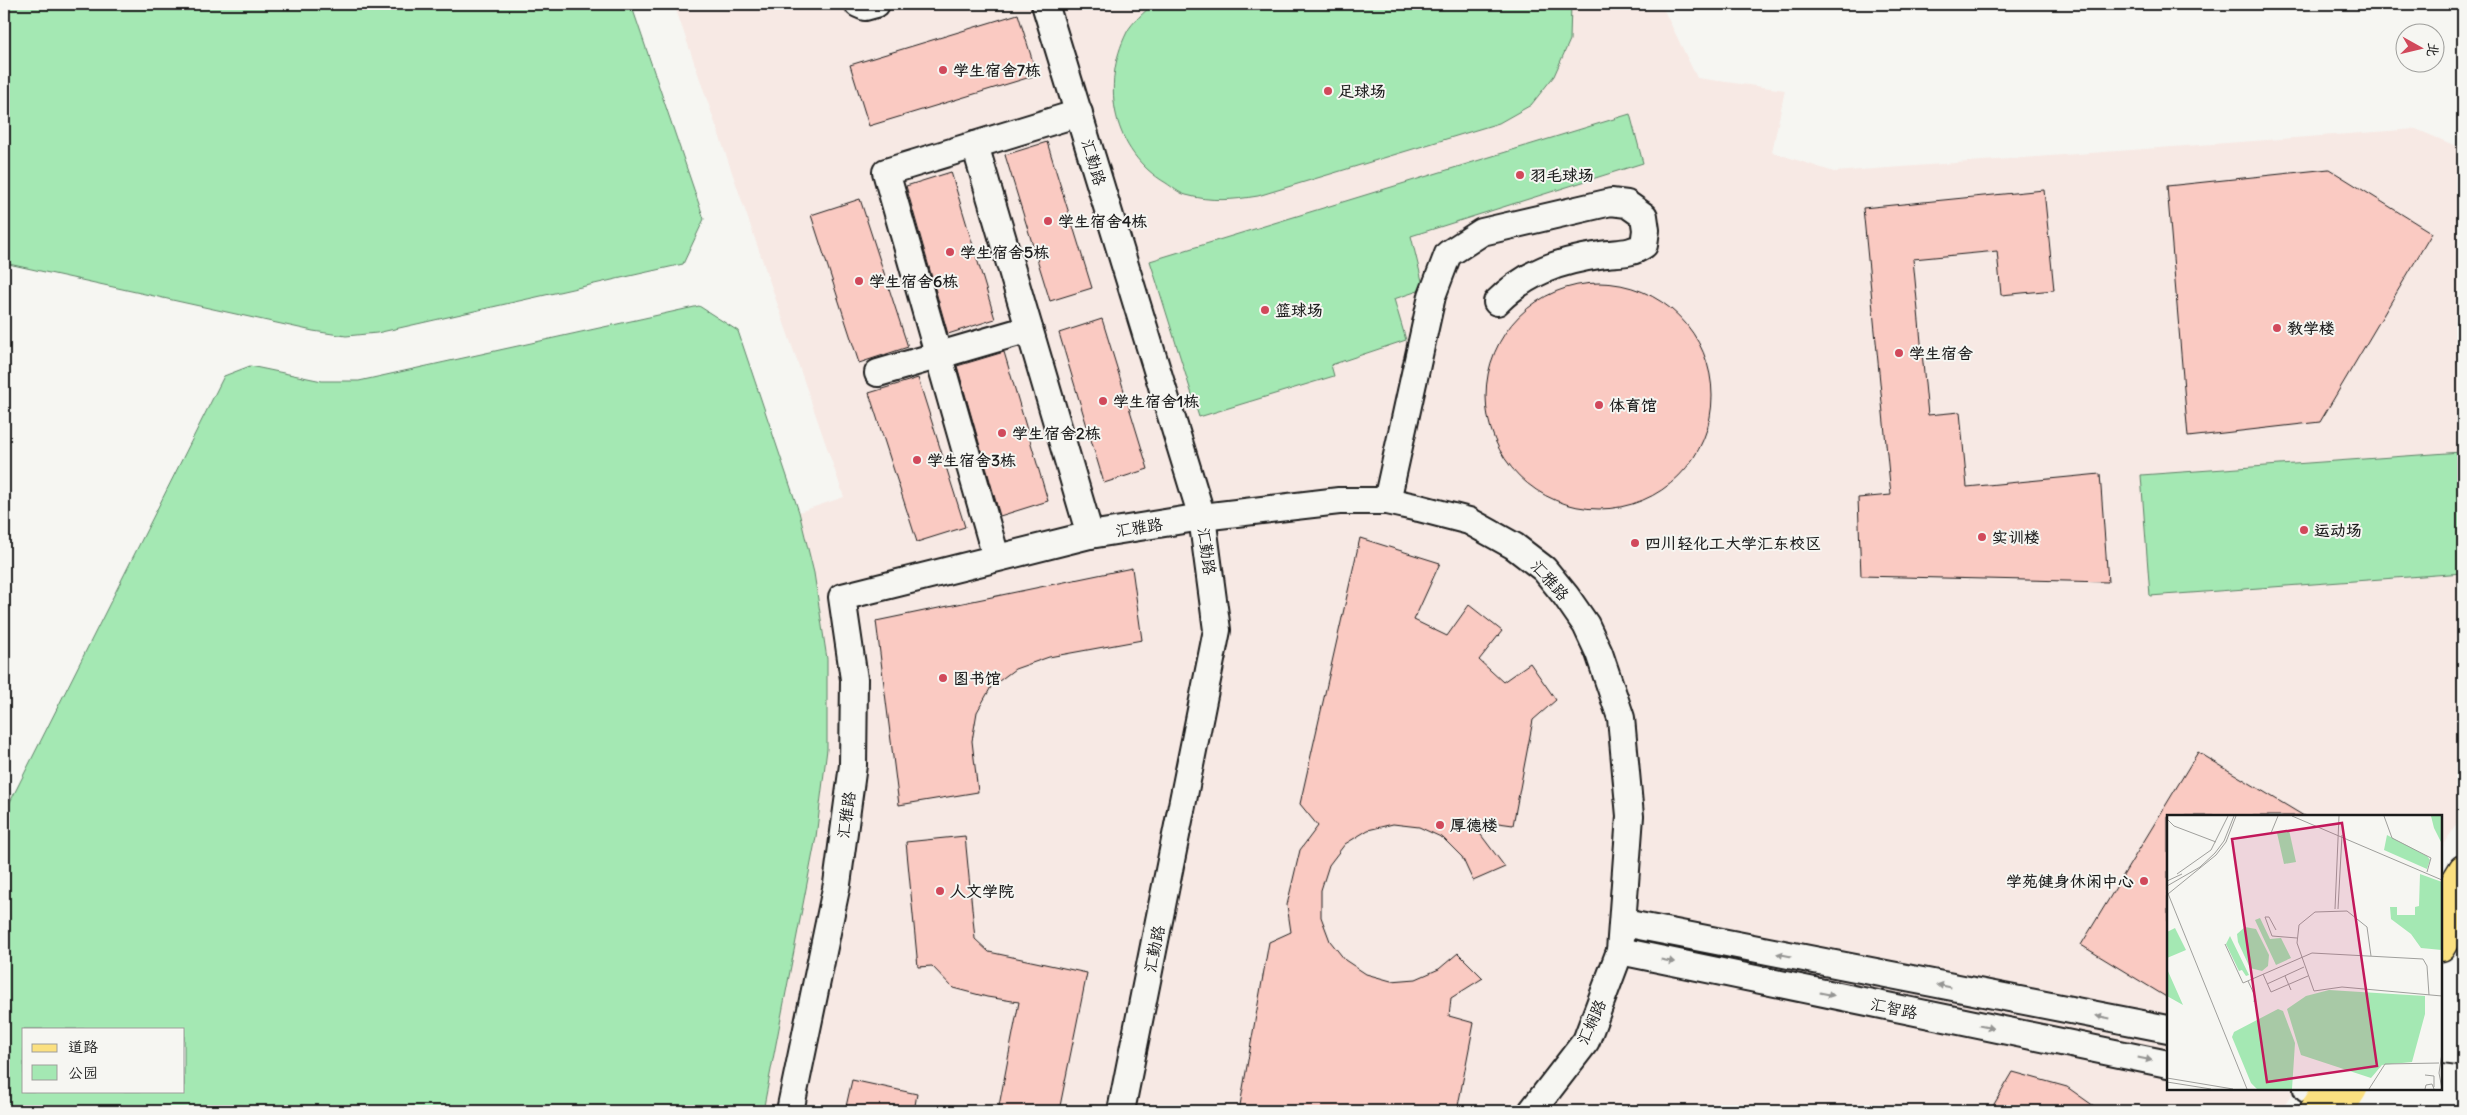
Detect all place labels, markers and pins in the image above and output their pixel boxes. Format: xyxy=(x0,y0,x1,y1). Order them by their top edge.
place label: 学生宿舍7栋 xyxy=(953,60,1041,80)
marker: 学生宿舍7栋 xyxy=(937,64,949,76)
place label: 足球场 xyxy=(1338,81,1386,101)
marker: 足球场 xyxy=(1322,85,1334,97)
place label: 羽毛球场 xyxy=(1530,165,1594,185)
marker: 羽毛球场 xyxy=(1514,169,1526,181)
place label: 学生宿舍4栋 xyxy=(1058,211,1147,231)
marker: 学生宿舍4栋 xyxy=(1042,215,1054,227)
place label: 学生宿舍5栋 xyxy=(960,242,1049,262)
marker: 学生宿舍5栋 xyxy=(944,246,956,258)
place label: 学生宿舍6栋 xyxy=(869,271,958,291)
marker: 学生宿舍6栋 xyxy=(853,275,865,287)
place label: 篮球场 xyxy=(1275,300,1323,320)
marker: 篮球场 xyxy=(1259,304,1271,316)
place label: 教学楼 xyxy=(2287,318,2335,338)
marker: 教学楼 xyxy=(2271,322,2283,334)
place label: 学生宿舍 xyxy=(1909,343,1973,363)
marker: 学生宿舍 xyxy=(1893,347,1905,359)
place label: 学生宿舍1栋 xyxy=(1113,391,1199,411)
marker: 学生宿舍1栋 xyxy=(1097,395,1109,407)
place label: 体育馆 xyxy=(1609,395,1657,415)
marker: 体育馆 xyxy=(1593,399,1605,411)
place label: 学生宿舍2栋 xyxy=(1012,423,1101,443)
marker: 学生宿舍2栋 xyxy=(996,427,1008,439)
place label: 学生宿舍3栋 xyxy=(927,450,1016,470)
marker: 学生宿舍3栋 xyxy=(911,454,923,466)
place label: 运动场 xyxy=(2314,520,2362,540)
marker: 运动场 xyxy=(2298,524,2310,536)
place label: 实训楼 xyxy=(1992,527,2040,547)
marker: 实训楼 xyxy=(1976,531,1988,543)
place label: 四川轻化工大学汇东校区 xyxy=(1645,533,1821,553)
marker: 四川轻化工大学汇东校区 xyxy=(1629,537,1641,549)
place label: 图书馆 xyxy=(953,668,1001,688)
marker: 图书馆 xyxy=(937,672,949,684)
place label: 厚德楼 xyxy=(1450,815,1498,835)
marker: 厚德楼 xyxy=(1434,819,1446,831)
place label: 学苑健身休闲中心 xyxy=(2006,871,2134,891)
marker: 学苑健身休闲中心 xyxy=(2138,875,2150,887)
place label: 人文学院 xyxy=(950,881,1014,901)
marker: 人文学院 xyxy=(934,885,946,897)

